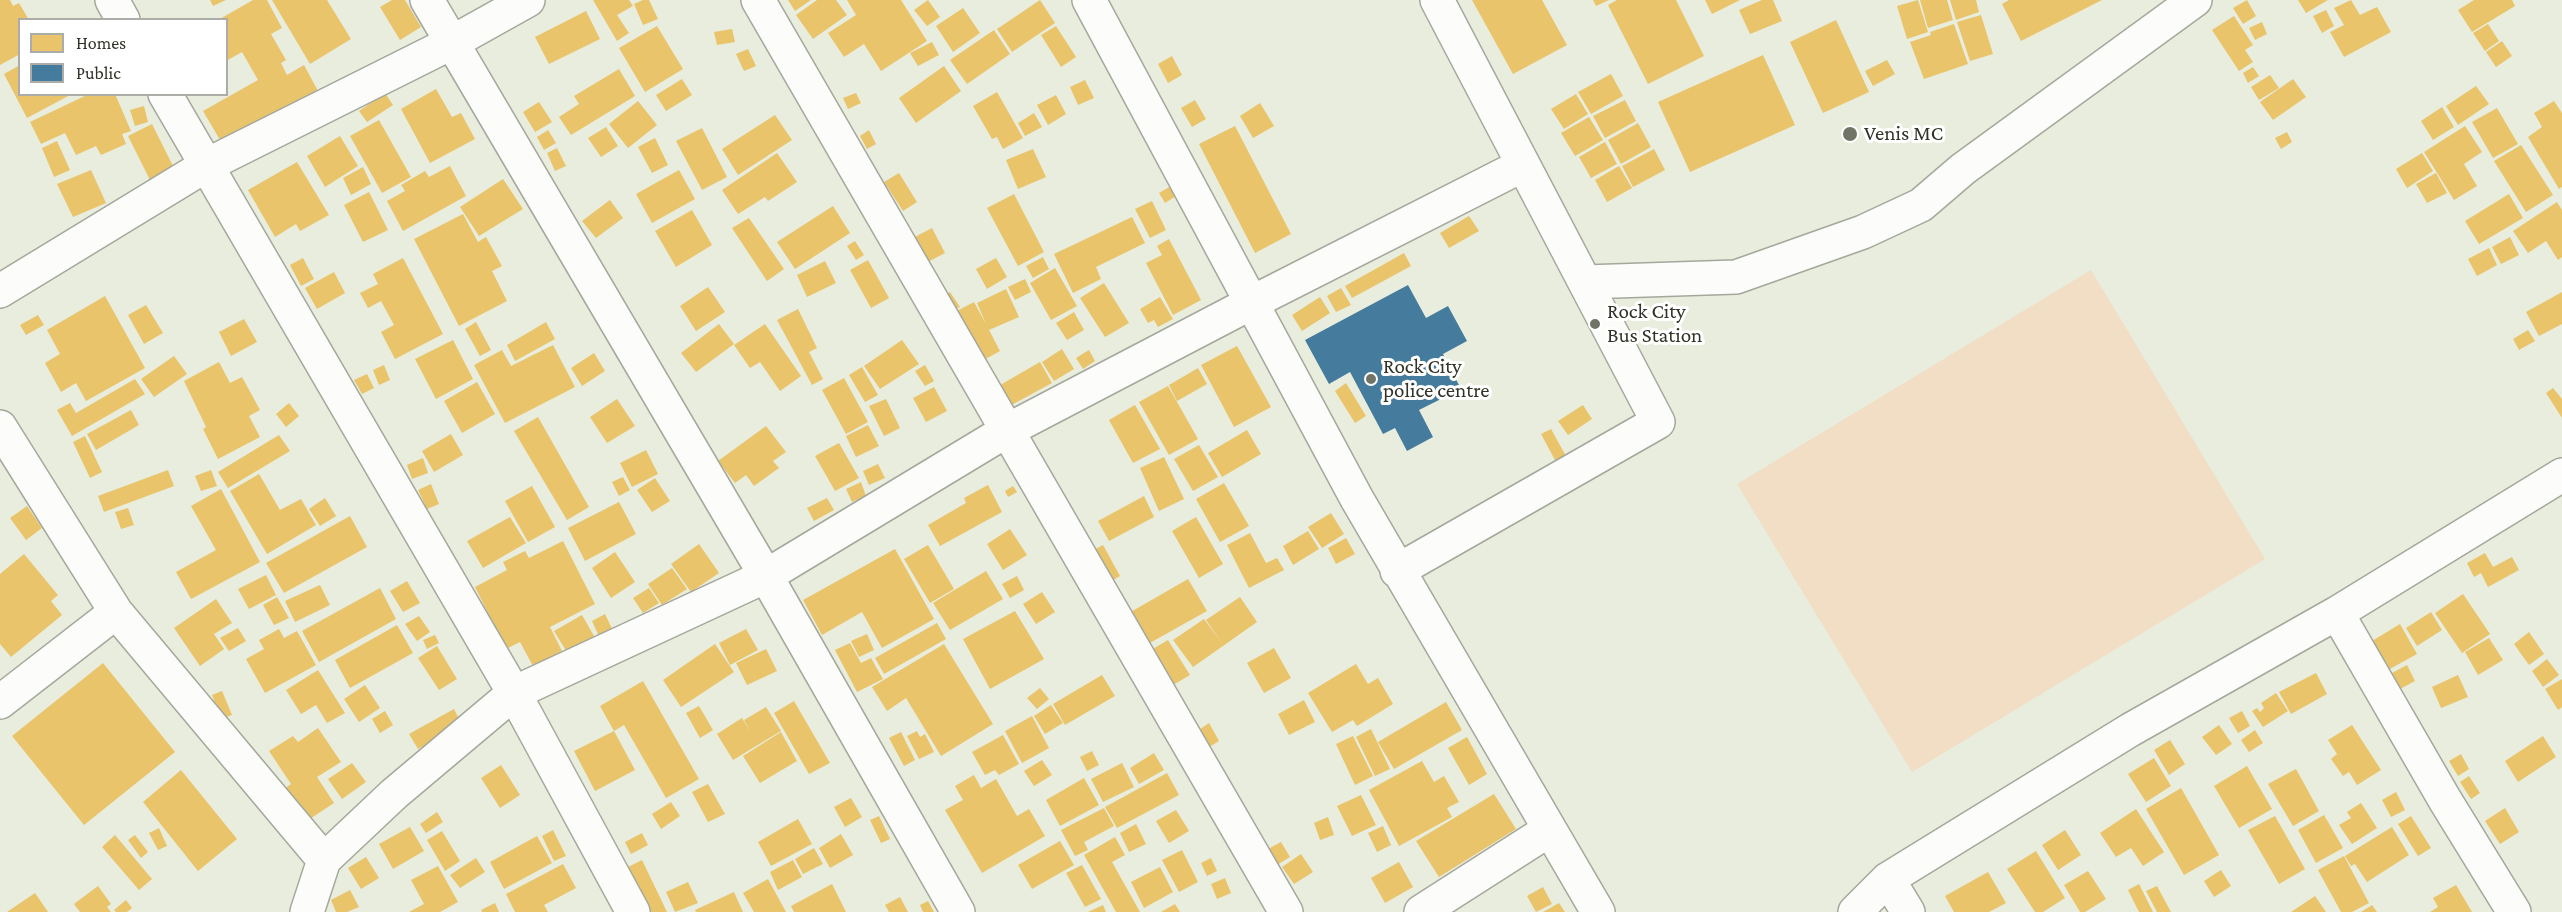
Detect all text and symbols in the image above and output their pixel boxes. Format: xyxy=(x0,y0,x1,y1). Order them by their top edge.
legend xyxy=(18,18,228,96)
text: Homes xyxy=(76,33,126,53)
text: Public xyxy=(76,63,121,83)
place label: Venis MC xyxy=(1864,121,1943,147)
marker: Venis MC xyxy=(1841,125,1859,143)
place label: Rock City Bus Station xyxy=(1607,299,1702,349)
marker: Rock City Bus Station xyxy=(1588,317,1602,331)
place label: Rock City police centre xyxy=(1383,354,1490,404)
marker: Rock City police centre xyxy=(1364,372,1378,386)

